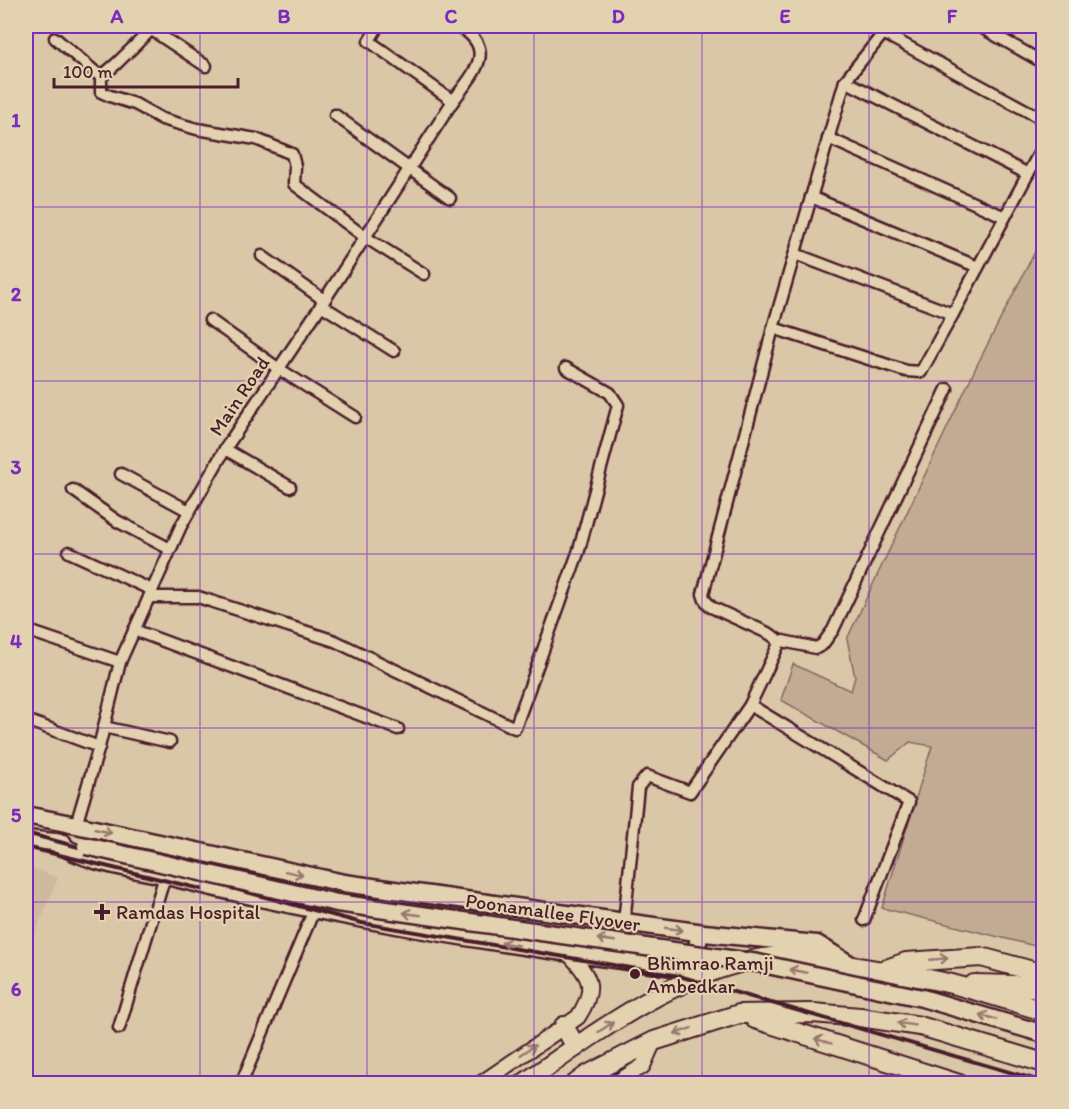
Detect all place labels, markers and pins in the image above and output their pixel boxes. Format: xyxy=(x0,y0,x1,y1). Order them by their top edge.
place label: Ramdas Hospital xyxy=(116,900,261,924)
marker: Ramdas Hospital xyxy=(93,903,111,921)
place label: Bhimrao Ramji Ambedkar xyxy=(647,951,774,998)
marker: Bhimrao Ramji Ambedkar xyxy=(628,967,642,981)

